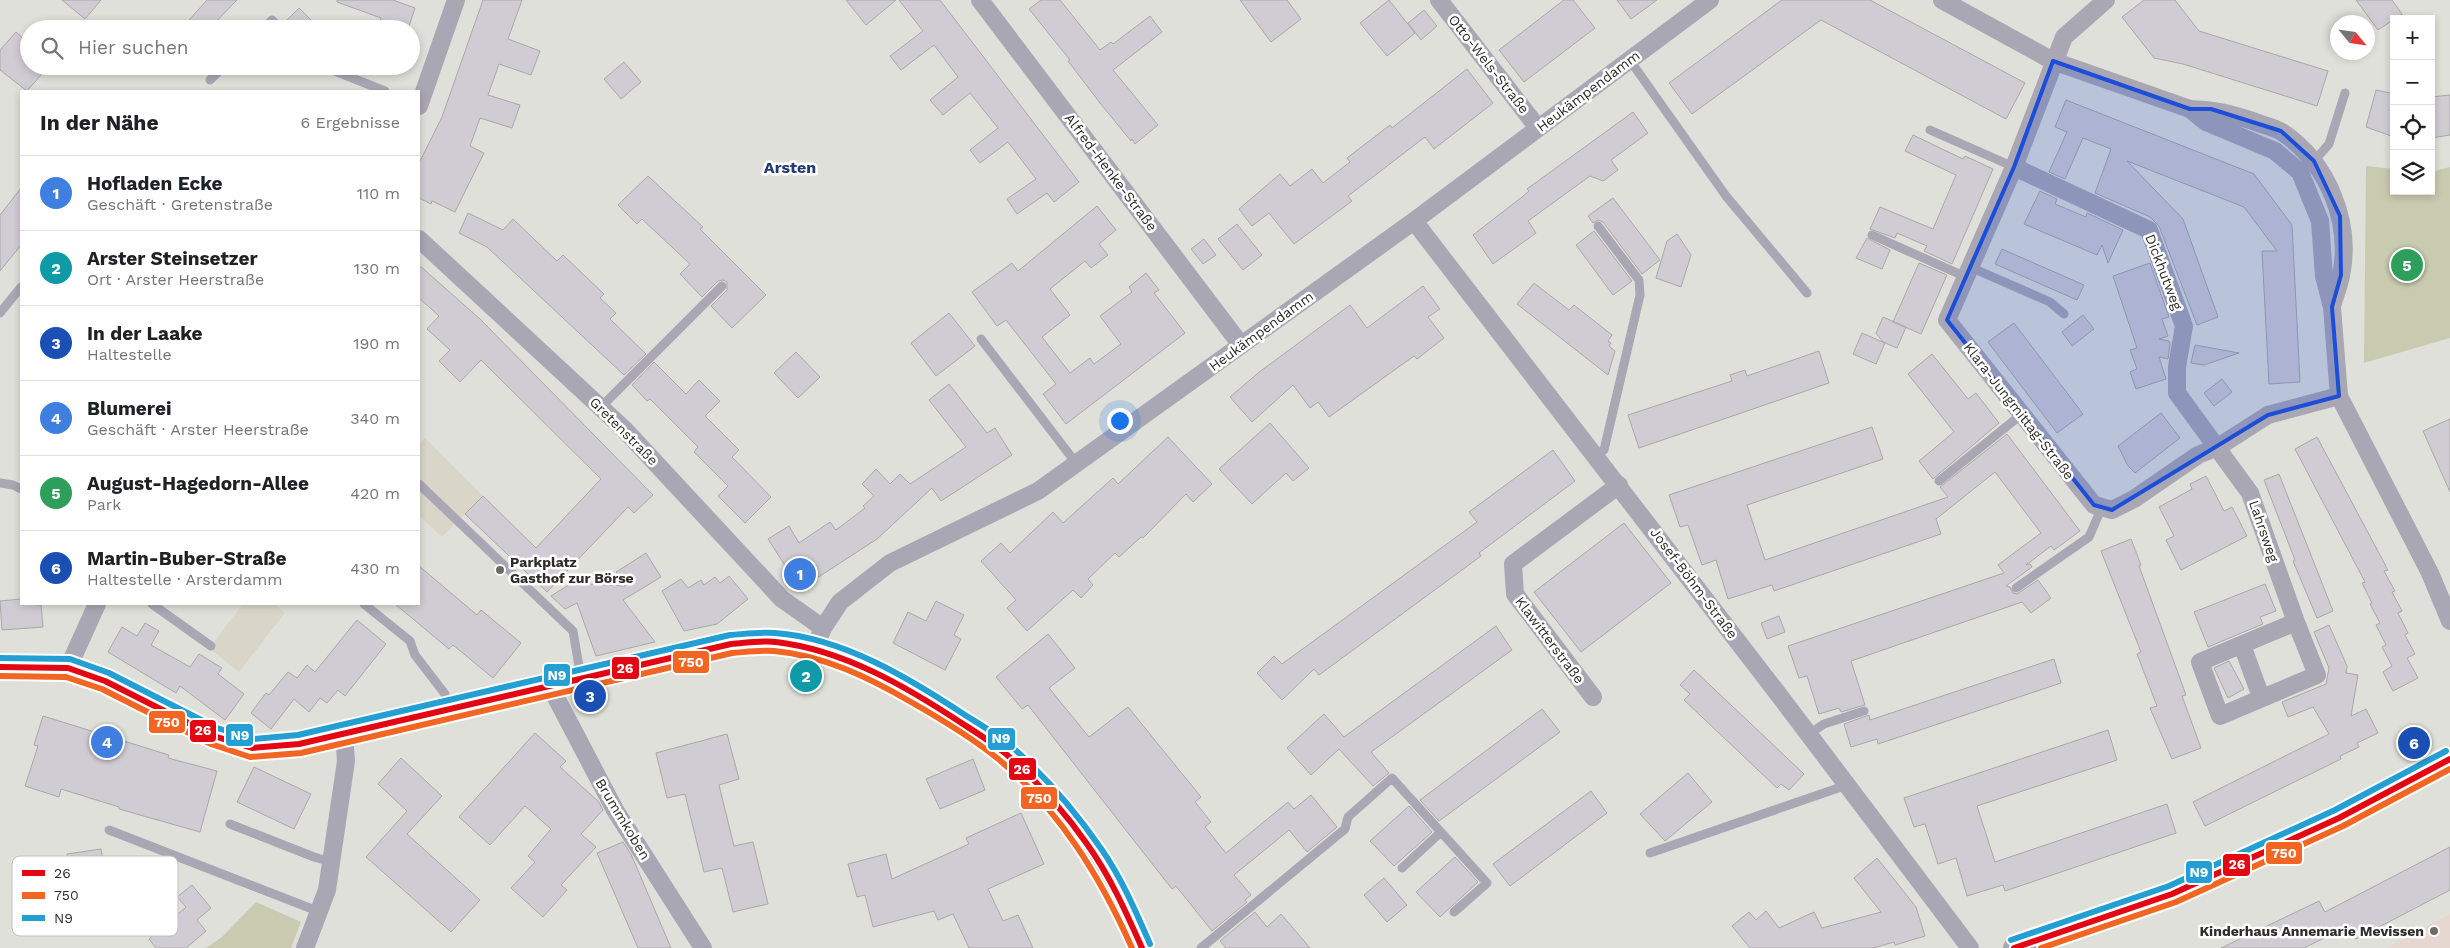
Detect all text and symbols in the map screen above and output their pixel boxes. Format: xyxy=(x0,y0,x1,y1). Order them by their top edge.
street label: Otto-Wels-Straße xyxy=(1445,11,1533,117)
north arrow xyxy=(2330,15,2375,60)
map controls xyxy=(2390,15,2435,195)
button: + xyxy=(2390,15,2435,60)
search box xyxy=(20,20,420,75)
icon: search xyxy=(38,34,66,62)
text: Hier suchen xyxy=(78,36,189,59)
street label: Heukämpendamm xyxy=(1533,47,1643,135)
button: − xyxy=(2390,60,2435,105)
button: locate xyxy=(2390,105,2435,150)
text: In der Nähe xyxy=(40,110,159,135)
street label: Alfred-Henke-Straße xyxy=(1062,110,1160,234)
text: 6 Ergebnisse xyxy=(300,113,400,132)
button: layers xyxy=(2390,150,2435,195)
district label: Arsten xyxy=(764,158,816,177)
text: Hofladen Ecke xyxy=(87,172,223,195)
text: 1 xyxy=(53,184,59,203)
text: 110 m xyxy=(357,184,400,203)
text: Geschäft · Gretenstraße xyxy=(87,195,273,214)
street label: Dickhutweg xyxy=(2142,232,2186,313)
pin: 5 xyxy=(2391,246,2423,284)
text: Arster Steinsetzer xyxy=(87,247,258,270)
text: 2 xyxy=(51,259,61,278)
text: 130 m xyxy=(354,259,400,278)
text: Ort · Arster Heerstraße xyxy=(87,270,264,289)
street label: Heukämpendamm xyxy=(1206,288,1316,374)
text: In der Laake xyxy=(87,322,203,345)
text: 3 xyxy=(51,334,61,353)
text: 190 m xyxy=(353,334,400,353)
street label: Klara-Jungmittag-Straße xyxy=(1961,339,2077,483)
text: Haltestelle xyxy=(87,345,172,364)
street label: Gretenstraße xyxy=(587,394,661,468)
text: Blumerei xyxy=(87,397,171,420)
your location xyxy=(1107,408,1133,434)
text: 4 xyxy=(51,409,61,428)
text: 340 m xyxy=(350,409,400,428)
text: Geschäft · Arster Heerstraße xyxy=(87,420,309,439)
text: August-Hagedorn-Allee xyxy=(87,472,309,495)
text: 5 xyxy=(51,484,61,503)
text: 420 m xyxy=(350,484,400,503)
text: Park xyxy=(87,495,121,514)
street label: Lahrsweg xyxy=(2246,498,2282,565)
street label: Josef-Böhm-Straße xyxy=(1647,524,1741,642)
text: Martin-Buber-Straße xyxy=(87,547,286,570)
place label: Parkplatz Gasthof zur Börse xyxy=(510,554,634,586)
pin: 1 xyxy=(784,555,816,593)
text: 6 xyxy=(51,559,61,578)
text: 430 m xyxy=(350,559,400,578)
marker: Parkplatz Gasthof zur Börse xyxy=(494,564,506,576)
text: Haltestelle · Arsterdamm xyxy=(87,570,282,589)
street label: Klawitterstraße xyxy=(1512,593,1588,687)
line badge: 750 xyxy=(672,650,710,674)
text: 750 xyxy=(678,654,704,670)
line badge: 26 xyxy=(611,656,640,680)
pin: 2 xyxy=(790,657,822,695)
text: 26 xyxy=(617,660,634,676)
line badge: N9 xyxy=(543,663,571,687)
text: N9 xyxy=(548,667,567,683)
pin: 3 xyxy=(574,677,606,715)
line badge: 750 xyxy=(148,710,186,734)
text: 750 xyxy=(154,714,180,730)
line badge: 26 xyxy=(189,719,217,743)
text: 26 xyxy=(195,722,212,738)
pin: 4 xyxy=(91,723,123,761)
line badge: N9 xyxy=(225,723,254,747)
pin: 6 xyxy=(2398,724,2430,762)
text: N9 xyxy=(231,727,250,743)
line badge: N9 xyxy=(987,727,1016,751)
text: N9 xyxy=(992,730,1011,746)
line badge: 26 xyxy=(1008,757,1037,781)
text: 26 xyxy=(1014,761,1031,777)
street label: Brummkoben xyxy=(593,776,653,862)
line badge: 750 xyxy=(1020,786,1058,810)
text: 750 xyxy=(1026,790,1052,806)
line badge: 750 xyxy=(2265,841,2303,865)
text: 750 xyxy=(2271,845,2297,861)
line badge: 26 xyxy=(2222,853,2251,877)
legend xyxy=(12,856,178,936)
text: 26 xyxy=(2229,856,2246,872)
line badge: N9 xyxy=(2185,860,2213,884)
text: N9 xyxy=(2190,864,2209,880)
text: 26 xyxy=(54,865,71,881)
text: 750 xyxy=(54,887,79,903)
text: N9 xyxy=(54,910,73,926)
place label: Kinderhaus Annemarie Mevissen xyxy=(2199,923,2424,939)
marker: Kinderhaus Annemarie Mevissen xyxy=(2428,925,2440,937)

